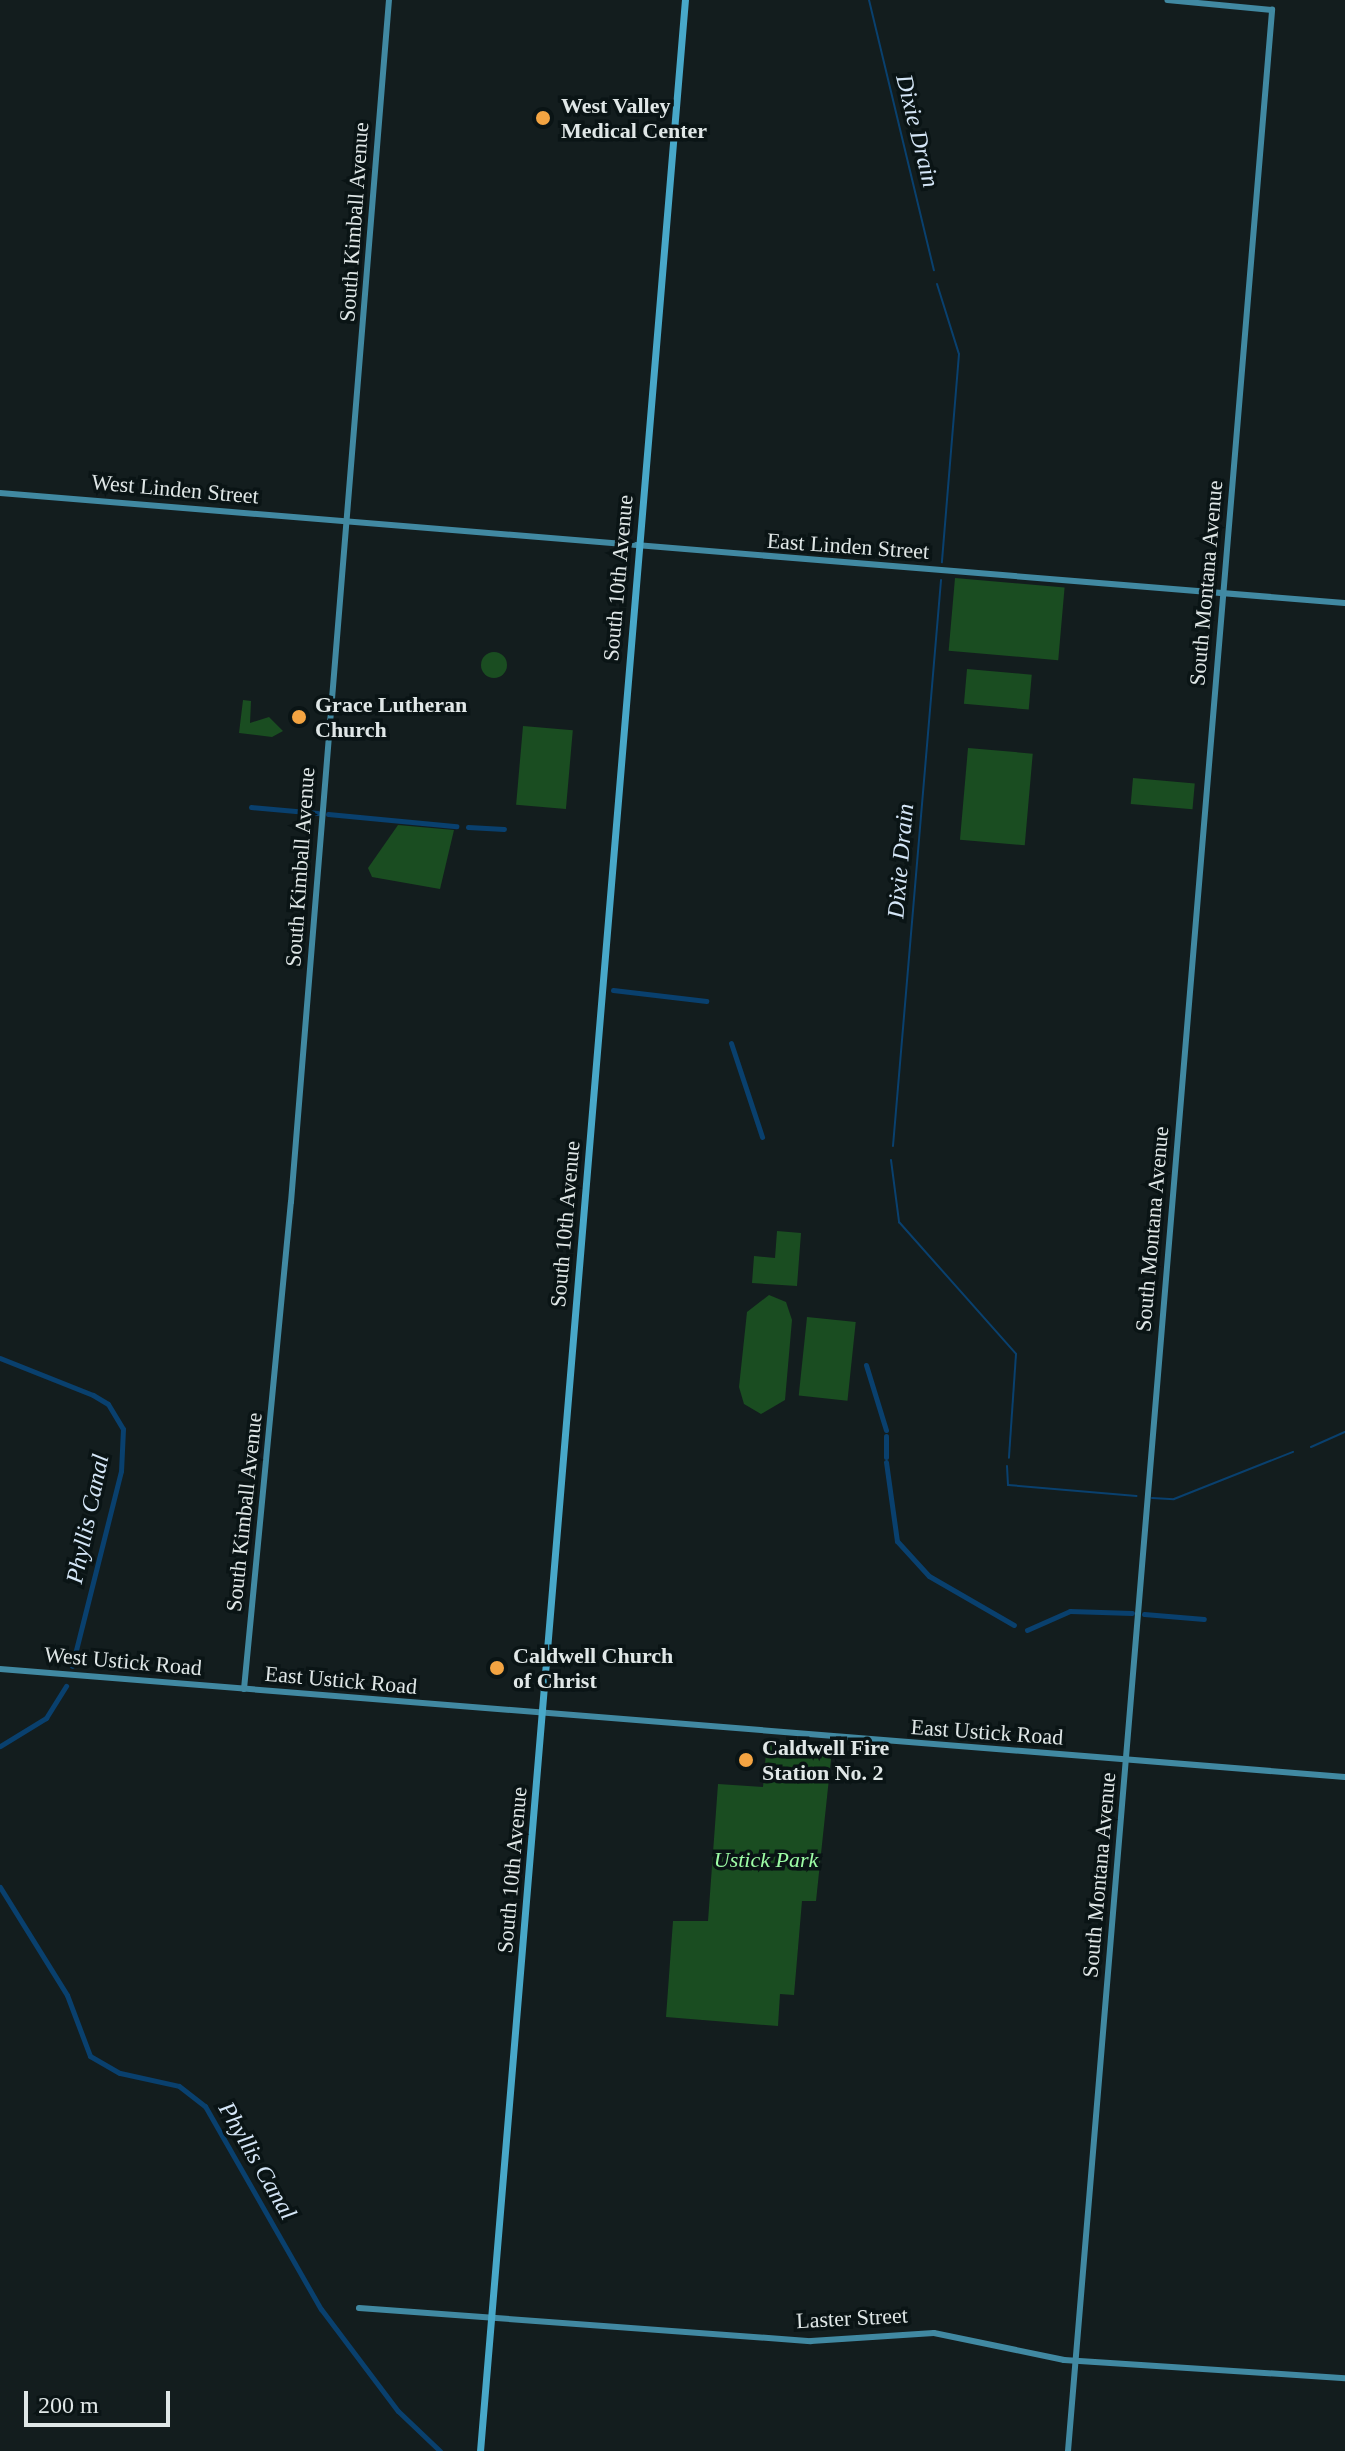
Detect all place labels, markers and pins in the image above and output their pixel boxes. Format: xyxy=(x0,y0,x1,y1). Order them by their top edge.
place label: West Valley Medical Center xyxy=(561,92,707,144)
marker: West Valley Medical Center xyxy=(532,107,554,129)
place label: Grace Lutheran Church xyxy=(315,691,467,742)
marker: Grace Lutheran Church xyxy=(290,708,308,726)
place label: Caldwell Church of Christ xyxy=(513,1642,673,1694)
marker: Caldwell Church of Christ xyxy=(488,1659,506,1677)
place label: Caldwell Fire Station No. 2 xyxy=(762,1734,889,1786)
marker: Caldwell Fire Station No. 2 xyxy=(737,1751,755,1769)

